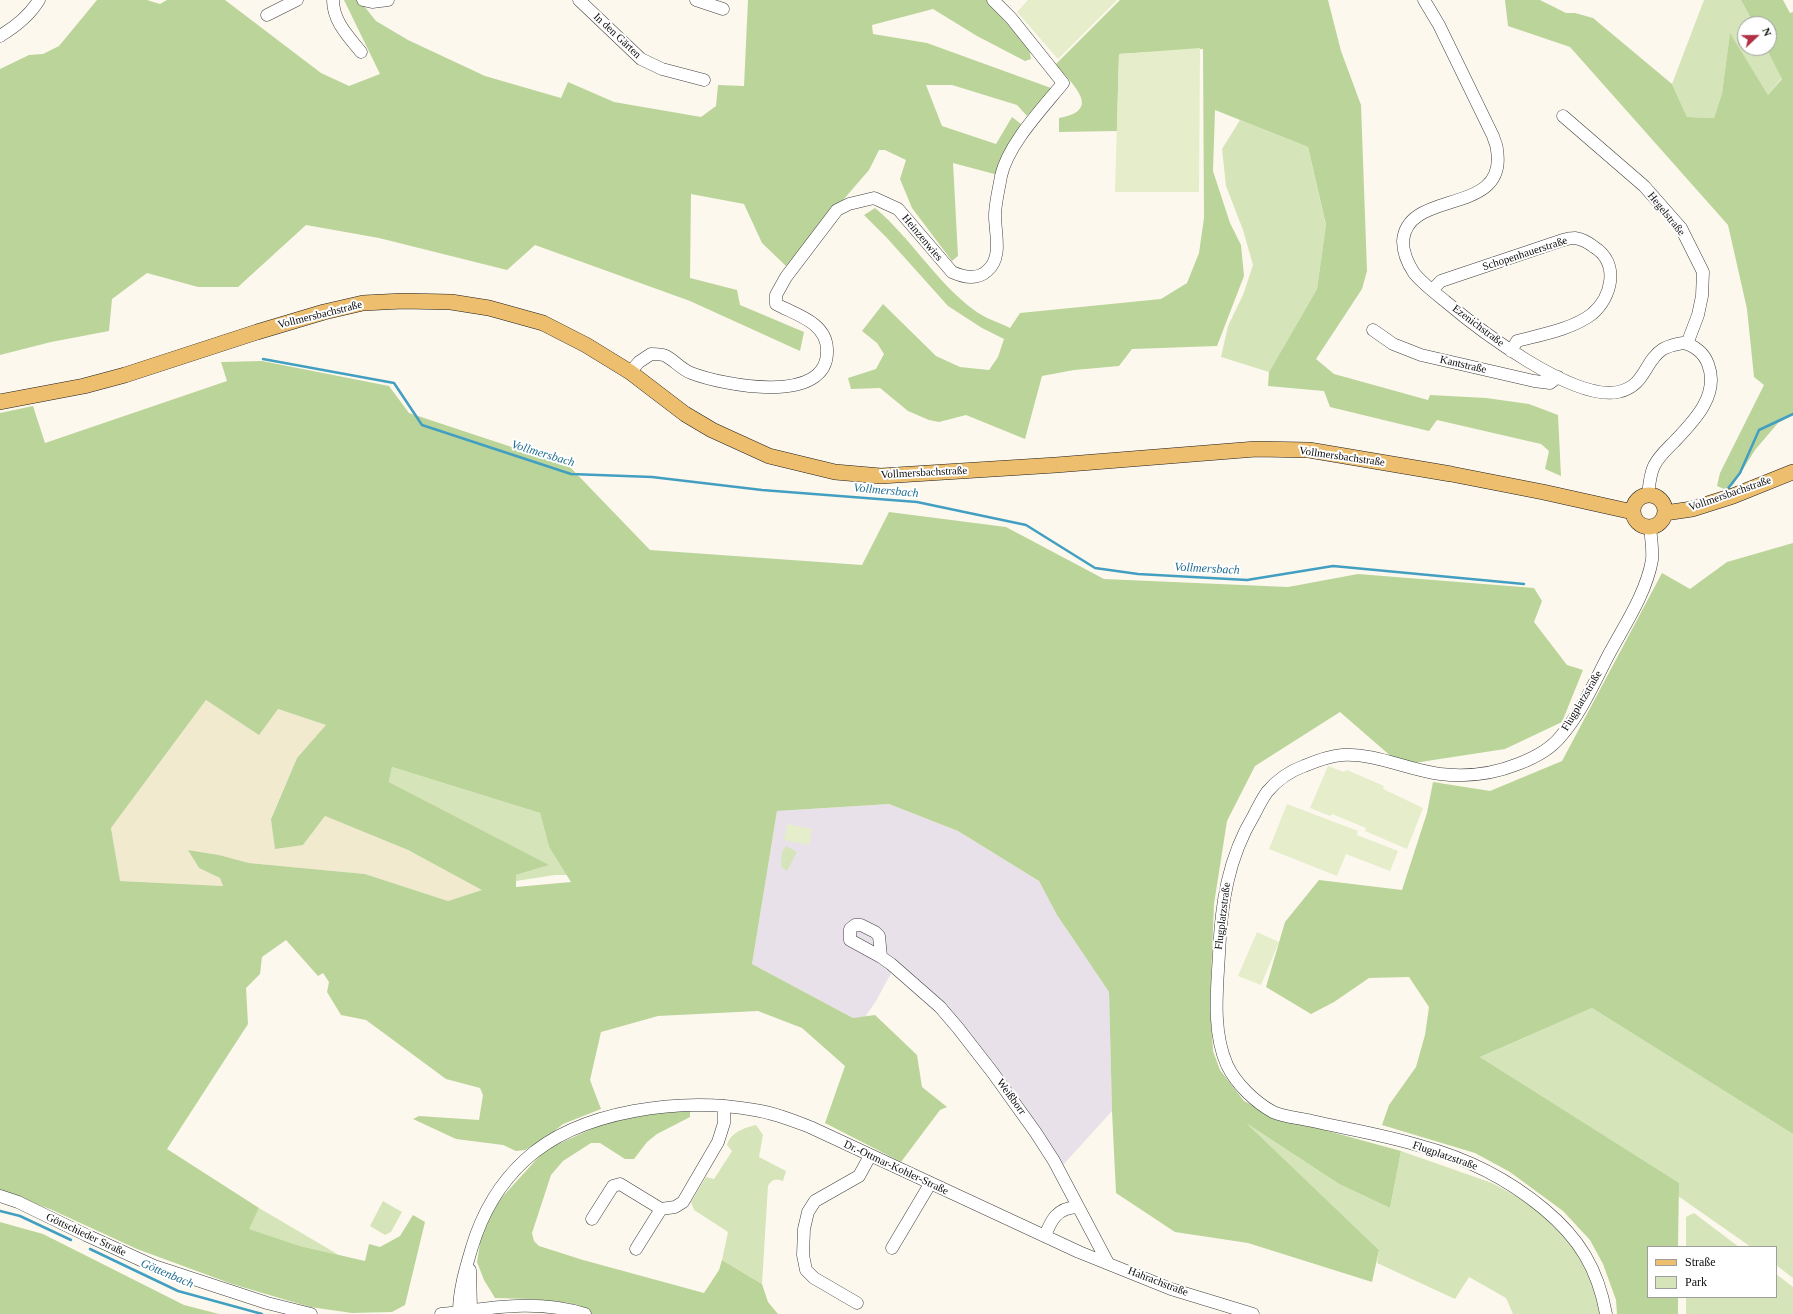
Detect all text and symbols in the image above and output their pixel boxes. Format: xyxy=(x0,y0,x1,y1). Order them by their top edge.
street label: In den Gärten xyxy=(590,11,644,61)
north arrow xyxy=(1737,16,1777,56)
text: N xyxy=(1760,26,1774,38)
street label: Hegelstraße xyxy=(1644,189,1688,239)
street label: Heinzenwies xyxy=(899,212,945,264)
street label: Schopenhauerstraße xyxy=(1481,234,1569,274)
street label: Vollmersbachstraße xyxy=(276,298,364,332)
street label: Ezenichstraße xyxy=(1449,302,1507,350)
street label: Kantstraße xyxy=(1438,353,1488,377)
water label: Vollmersbach xyxy=(510,438,576,470)
street label: Vollmersbachstraße xyxy=(1298,444,1386,470)
street label: Vollmersbachstraße xyxy=(880,464,968,482)
street label: Vollmersbachstraße xyxy=(1687,474,1773,514)
water label: Vollmersbach xyxy=(853,481,919,501)
water label: Vollmersbach xyxy=(1174,560,1240,578)
street label: Flugplatzstraße xyxy=(1559,669,1605,733)
street label: Flugplatzstraße xyxy=(1212,882,1234,950)
street label: Weißborr xyxy=(994,1076,1028,1118)
street label: Dr.-Ottmar-Kohler-Straße xyxy=(842,1138,950,1198)
street label: Flugplatzstraße xyxy=(1411,1139,1479,1173)
street label: Göttschieder Straße xyxy=(44,1211,128,1259)
legend xyxy=(1647,1246,1777,1298)
text: Straße xyxy=(1685,1255,1716,1269)
water label: Göttenbach xyxy=(138,1256,196,1292)
street label: Hahrachstraße xyxy=(1126,1264,1190,1300)
text: Park xyxy=(1685,1275,1707,1289)

